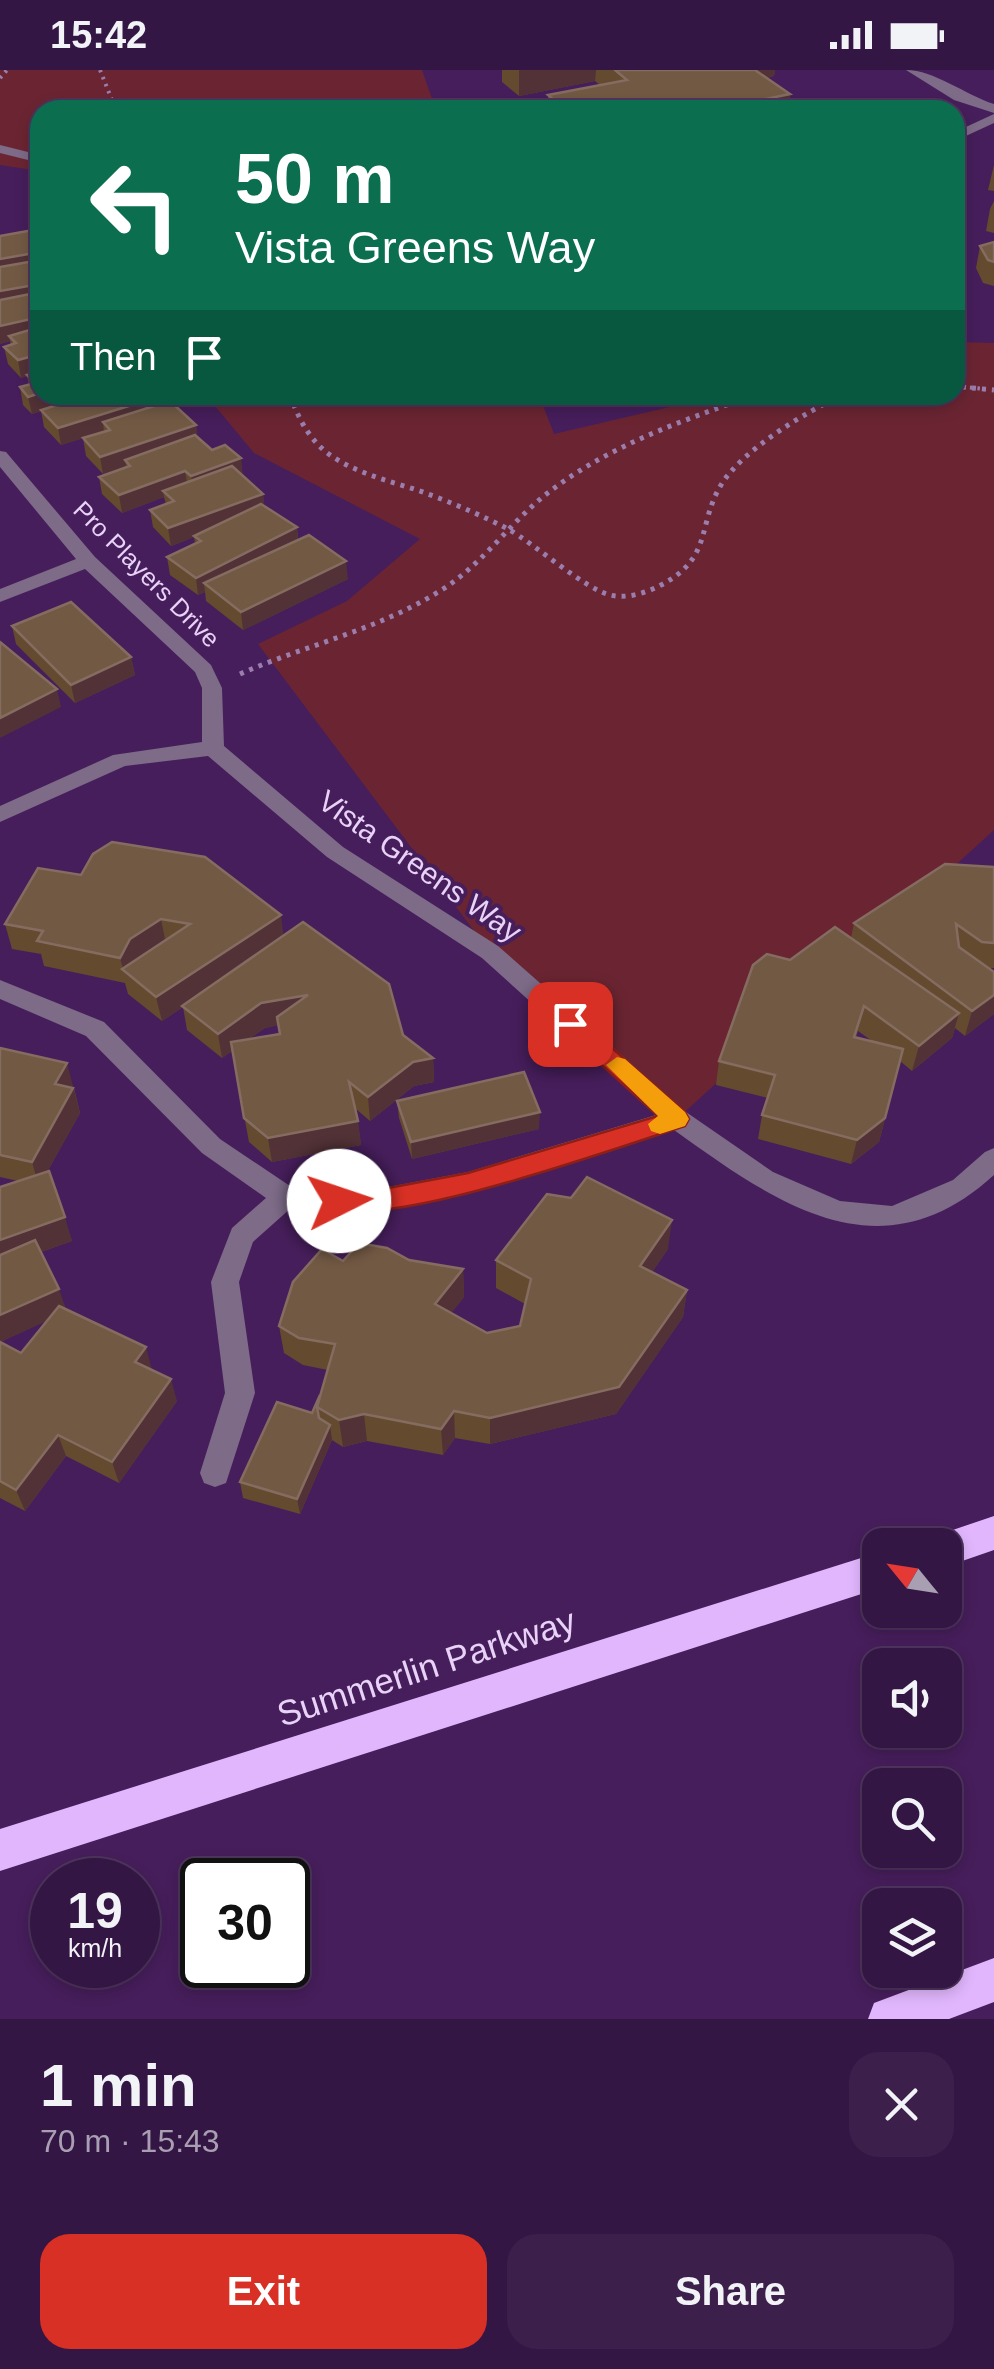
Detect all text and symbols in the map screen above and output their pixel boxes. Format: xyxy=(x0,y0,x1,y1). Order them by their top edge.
text: 15:42 xyxy=(50,14,147,56)
icon: left xyxy=(70,140,200,270)
text: 50 m xyxy=(235,140,395,218)
text: Vista Greens Way xyxy=(235,222,595,273)
icon: arrive xyxy=(177,330,232,385)
text: Then xyxy=(70,336,157,378)
street label: Pro Players Drive xyxy=(68,495,226,653)
street label: Vista Greens Way xyxy=(312,784,528,948)
pin xyxy=(528,982,613,1067)
icon: arrive xyxy=(543,997,598,1052)
position arrow xyxy=(287,1149,391,1253)
north arrow xyxy=(862,1528,962,1628)
map controls xyxy=(862,1528,962,1988)
street label: Summerlin Parkway xyxy=(272,1600,580,1734)
button: sound xyxy=(862,1648,962,1748)
button: search xyxy=(862,1768,962,1868)
speed limit sign: 30 xyxy=(180,1858,310,1988)
text: 19 xyxy=(67,1883,123,1939)
button: layers xyxy=(862,1888,962,1988)
text: km/h xyxy=(68,1934,122,1962)
text: 1 min xyxy=(40,2052,197,2119)
button: close xyxy=(849,2052,954,2157)
text: 70 m · 15:43 xyxy=(40,2123,220,2159)
button: Exit xyxy=(40,2234,487,2349)
button: Share xyxy=(507,2234,954,2349)

